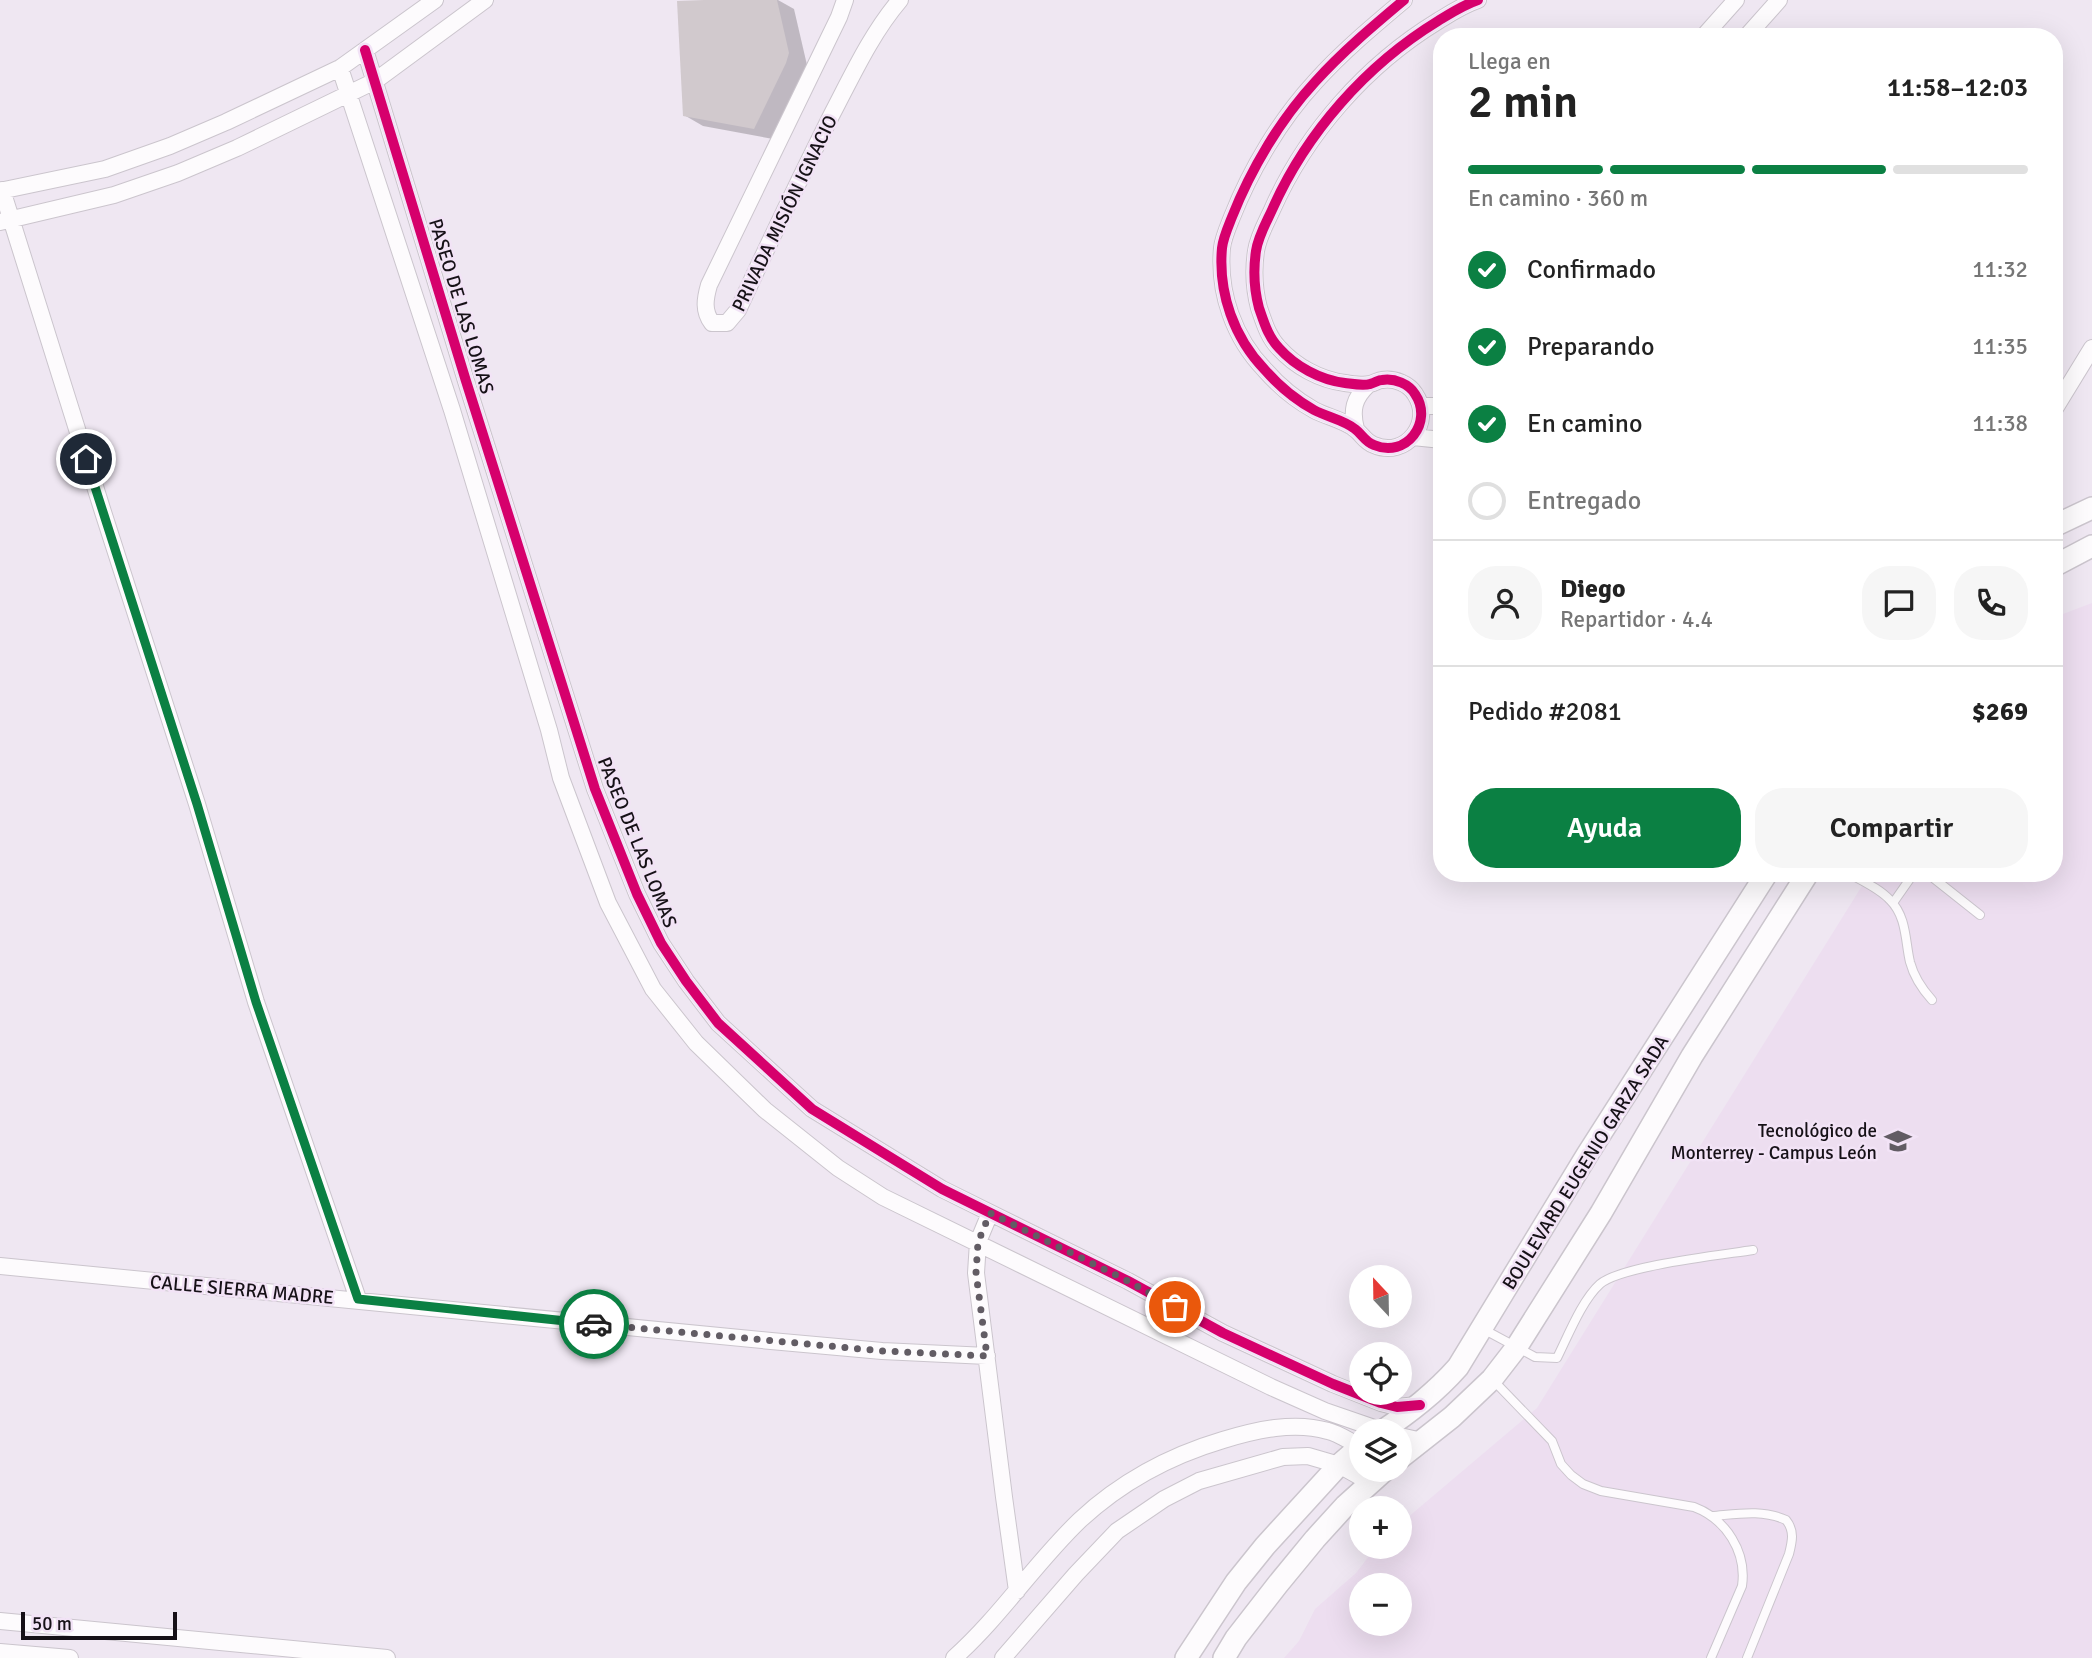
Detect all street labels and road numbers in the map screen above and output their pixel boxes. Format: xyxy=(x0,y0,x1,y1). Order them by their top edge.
street label: PRIVADA MISIÓN IGNACIO xyxy=(727,111,843,316)
street label: PASEO DE LAS LOMAS xyxy=(423,216,499,397)
street label: PASEO DE LAS LOMAS xyxy=(592,754,682,931)
street label: BOULEVARD EUGENIO GARZA SADA xyxy=(1497,1031,1675,1294)
street label: CALLE SIERRA MADRE xyxy=(149,1270,335,1310)

